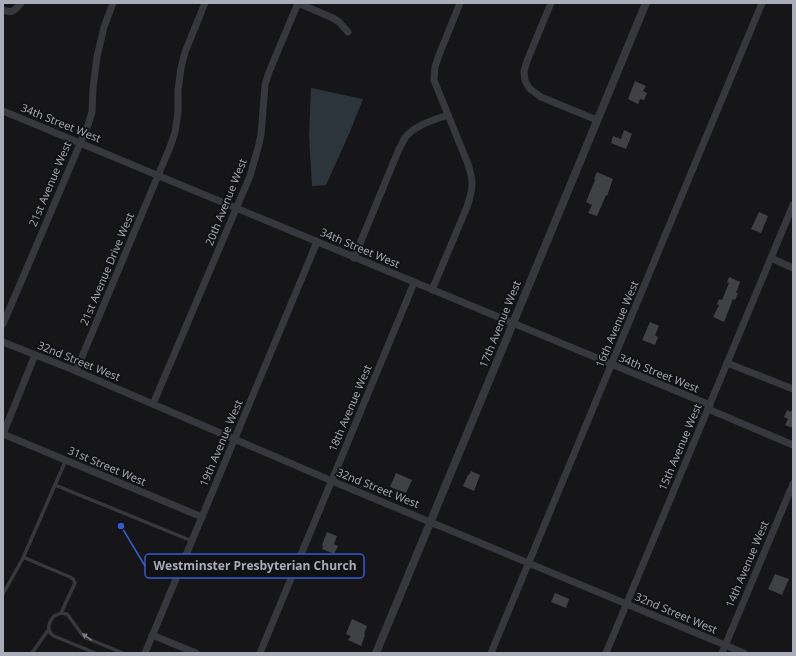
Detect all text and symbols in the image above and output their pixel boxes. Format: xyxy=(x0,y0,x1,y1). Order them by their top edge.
street label: 34th Street West xyxy=(19,100,104,145)
street label: 21st Avenue West xyxy=(25,139,74,229)
street label: 20th Avenue West xyxy=(201,156,250,248)
street label: 21st Avenue Drive West xyxy=(76,210,137,327)
street label: 34th Street West xyxy=(318,224,402,271)
street label: 17th Avenue West xyxy=(475,278,524,370)
street label: 16th Avenue West xyxy=(592,278,642,369)
street label: 32nd Street West xyxy=(36,337,123,384)
street label: 34th Street West xyxy=(617,350,702,395)
street label: 18th Avenue West xyxy=(325,362,375,453)
street label: 19th Avenue West xyxy=(196,397,246,488)
street label: 15th Avenue West xyxy=(655,401,705,492)
street label: 31st Street West xyxy=(66,442,149,489)
street label: 32nd Street West xyxy=(335,464,422,511)
street label: 14th Avenue West xyxy=(722,518,772,609)
callout: Westminster Presbyterian Church xyxy=(145,554,364,578)
text: Westminster Presbyterian Church xyxy=(153,557,357,574)
street label: 32nd Street West xyxy=(633,588,720,637)
one-way arrow xyxy=(82,633,92,641)

